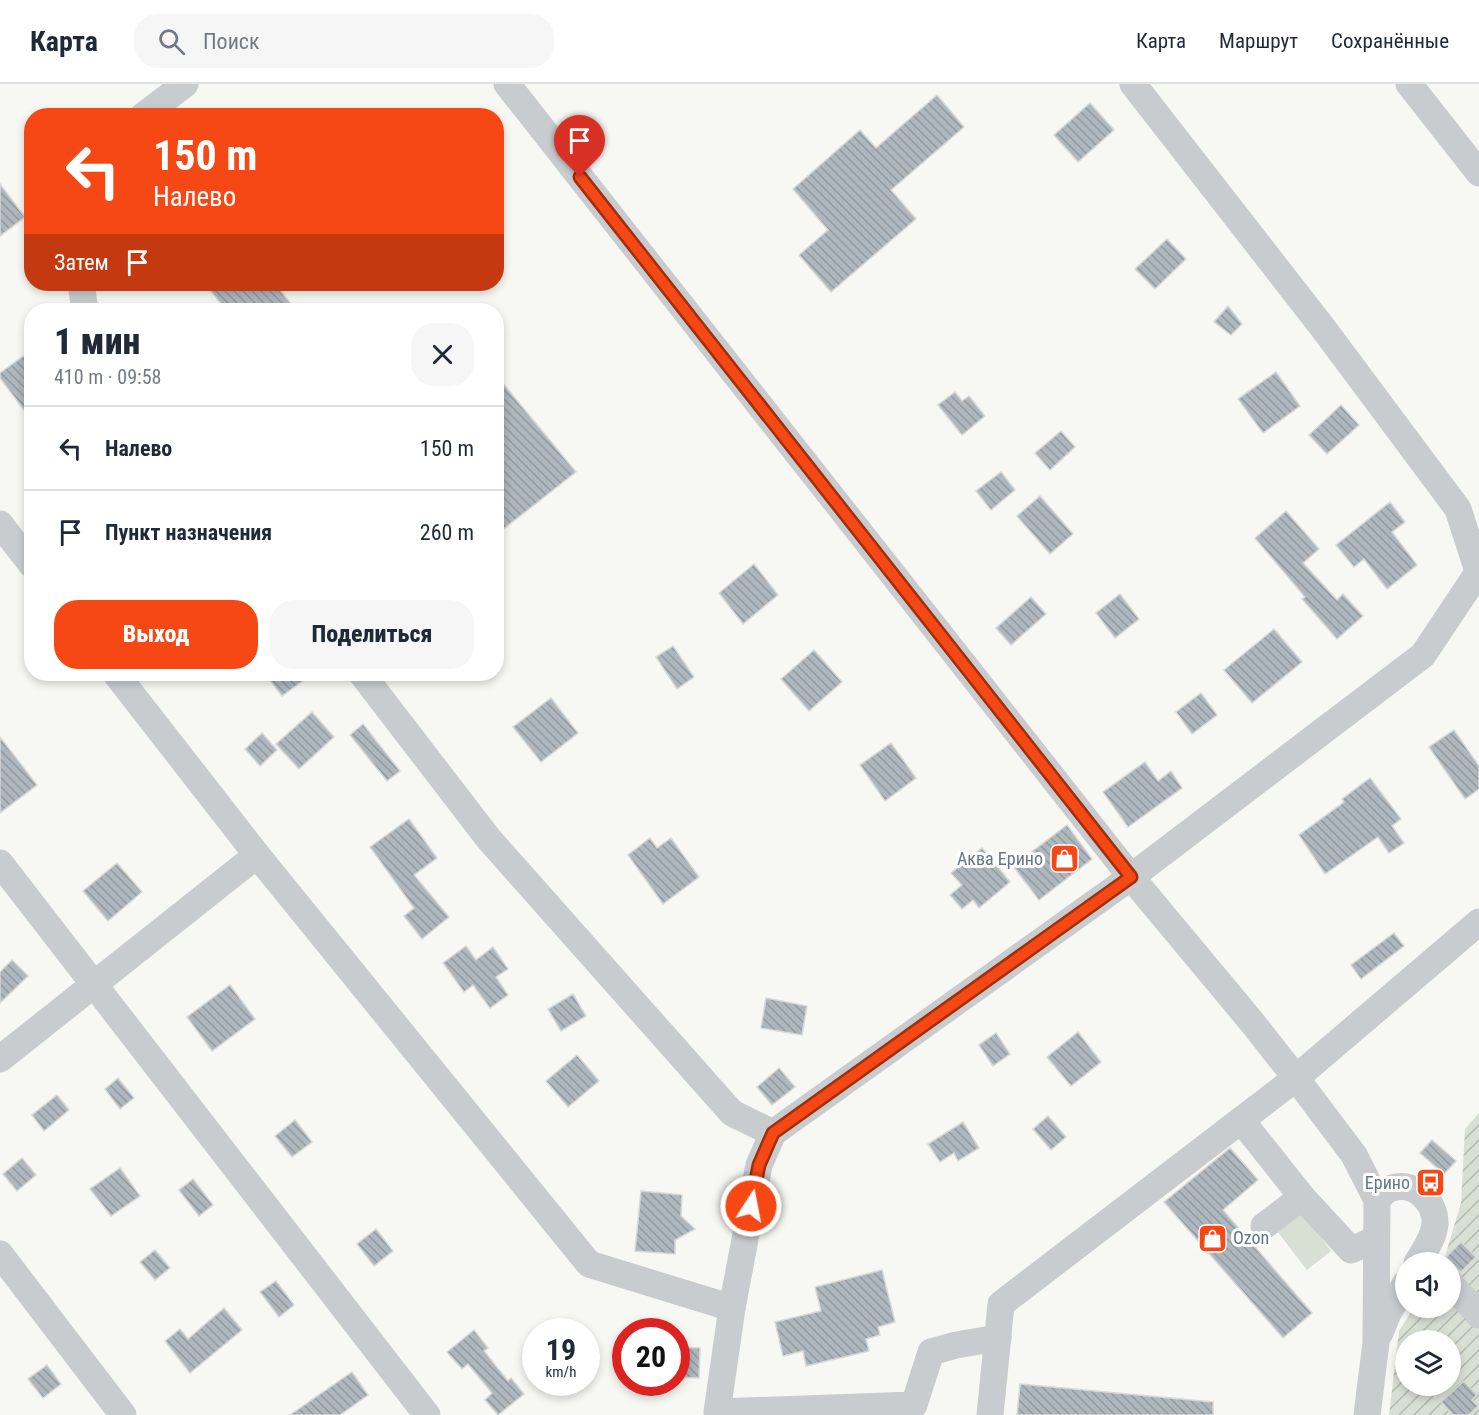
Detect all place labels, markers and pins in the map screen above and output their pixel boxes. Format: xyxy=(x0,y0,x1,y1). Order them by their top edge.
pin xyxy=(554,115,605,177)
shop icon: Аква Ерино xyxy=(1048,843,1080,875)
place label: Аква Ерино xyxy=(957,848,1043,869)
bus stop icon: Ерино xyxy=(1415,1167,1447,1199)
place label: Ерино xyxy=(1365,1172,1410,1193)
shop icon: Ozon xyxy=(1196,1222,1228,1254)
place label: Ozon xyxy=(1233,1227,1269,1248)

